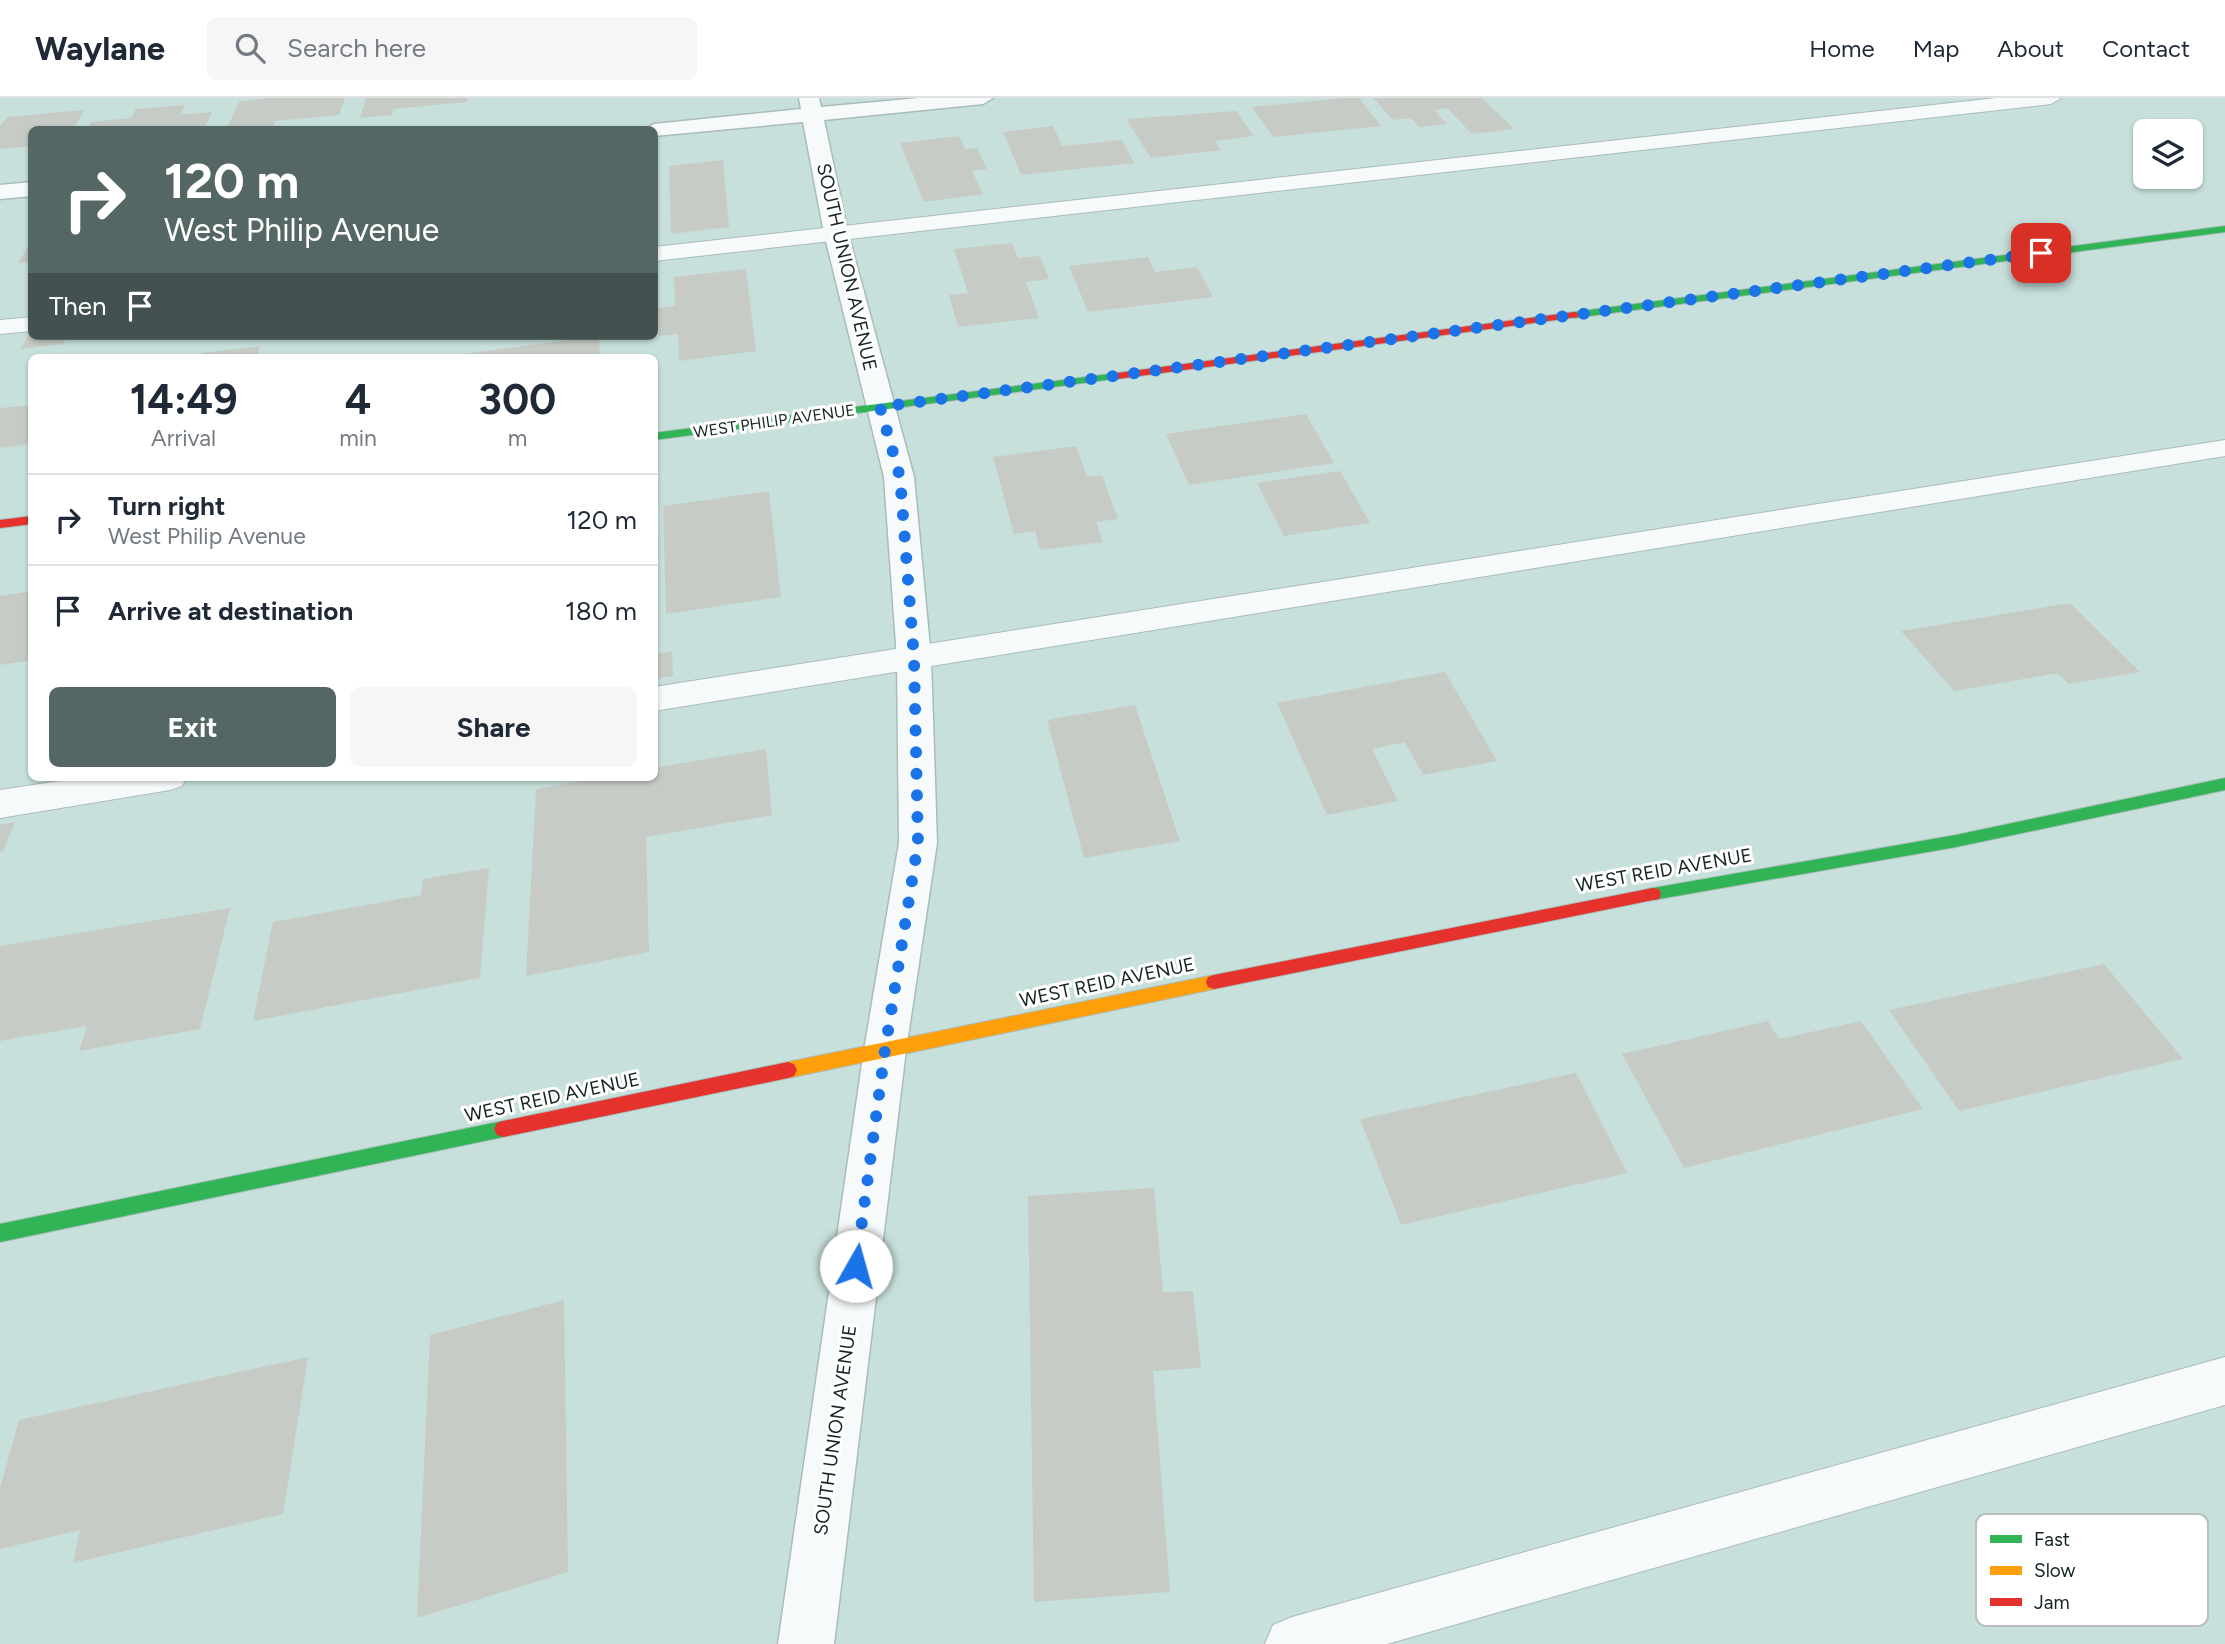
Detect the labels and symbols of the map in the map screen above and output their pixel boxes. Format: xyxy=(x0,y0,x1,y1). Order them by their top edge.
street label: SOUTH UNION AVENUE xyxy=(812,161,882,373)
pin xyxy=(2011,223,2071,283)
street label: WEST PHILIP AVENUE xyxy=(692,400,856,442)
street label: WEST REID AVENUE xyxy=(1574,843,1754,897)
street label: WEST REID AVENUE xyxy=(1017,952,1197,1012)
street label: WEST REID AVENUE xyxy=(462,1067,642,1127)
position arrow xyxy=(819,1229,893,1303)
street label: SOUTH UNION AVENUE xyxy=(809,1323,861,1537)
legend xyxy=(1976,1514,2208,1626)
text: Fast xyxy=(2034,1528,2070,1551)
text: Slow xyxy=(2034,1559,2076,1582)
text: Jam xyxy=(2034,1591,2070,1614)

